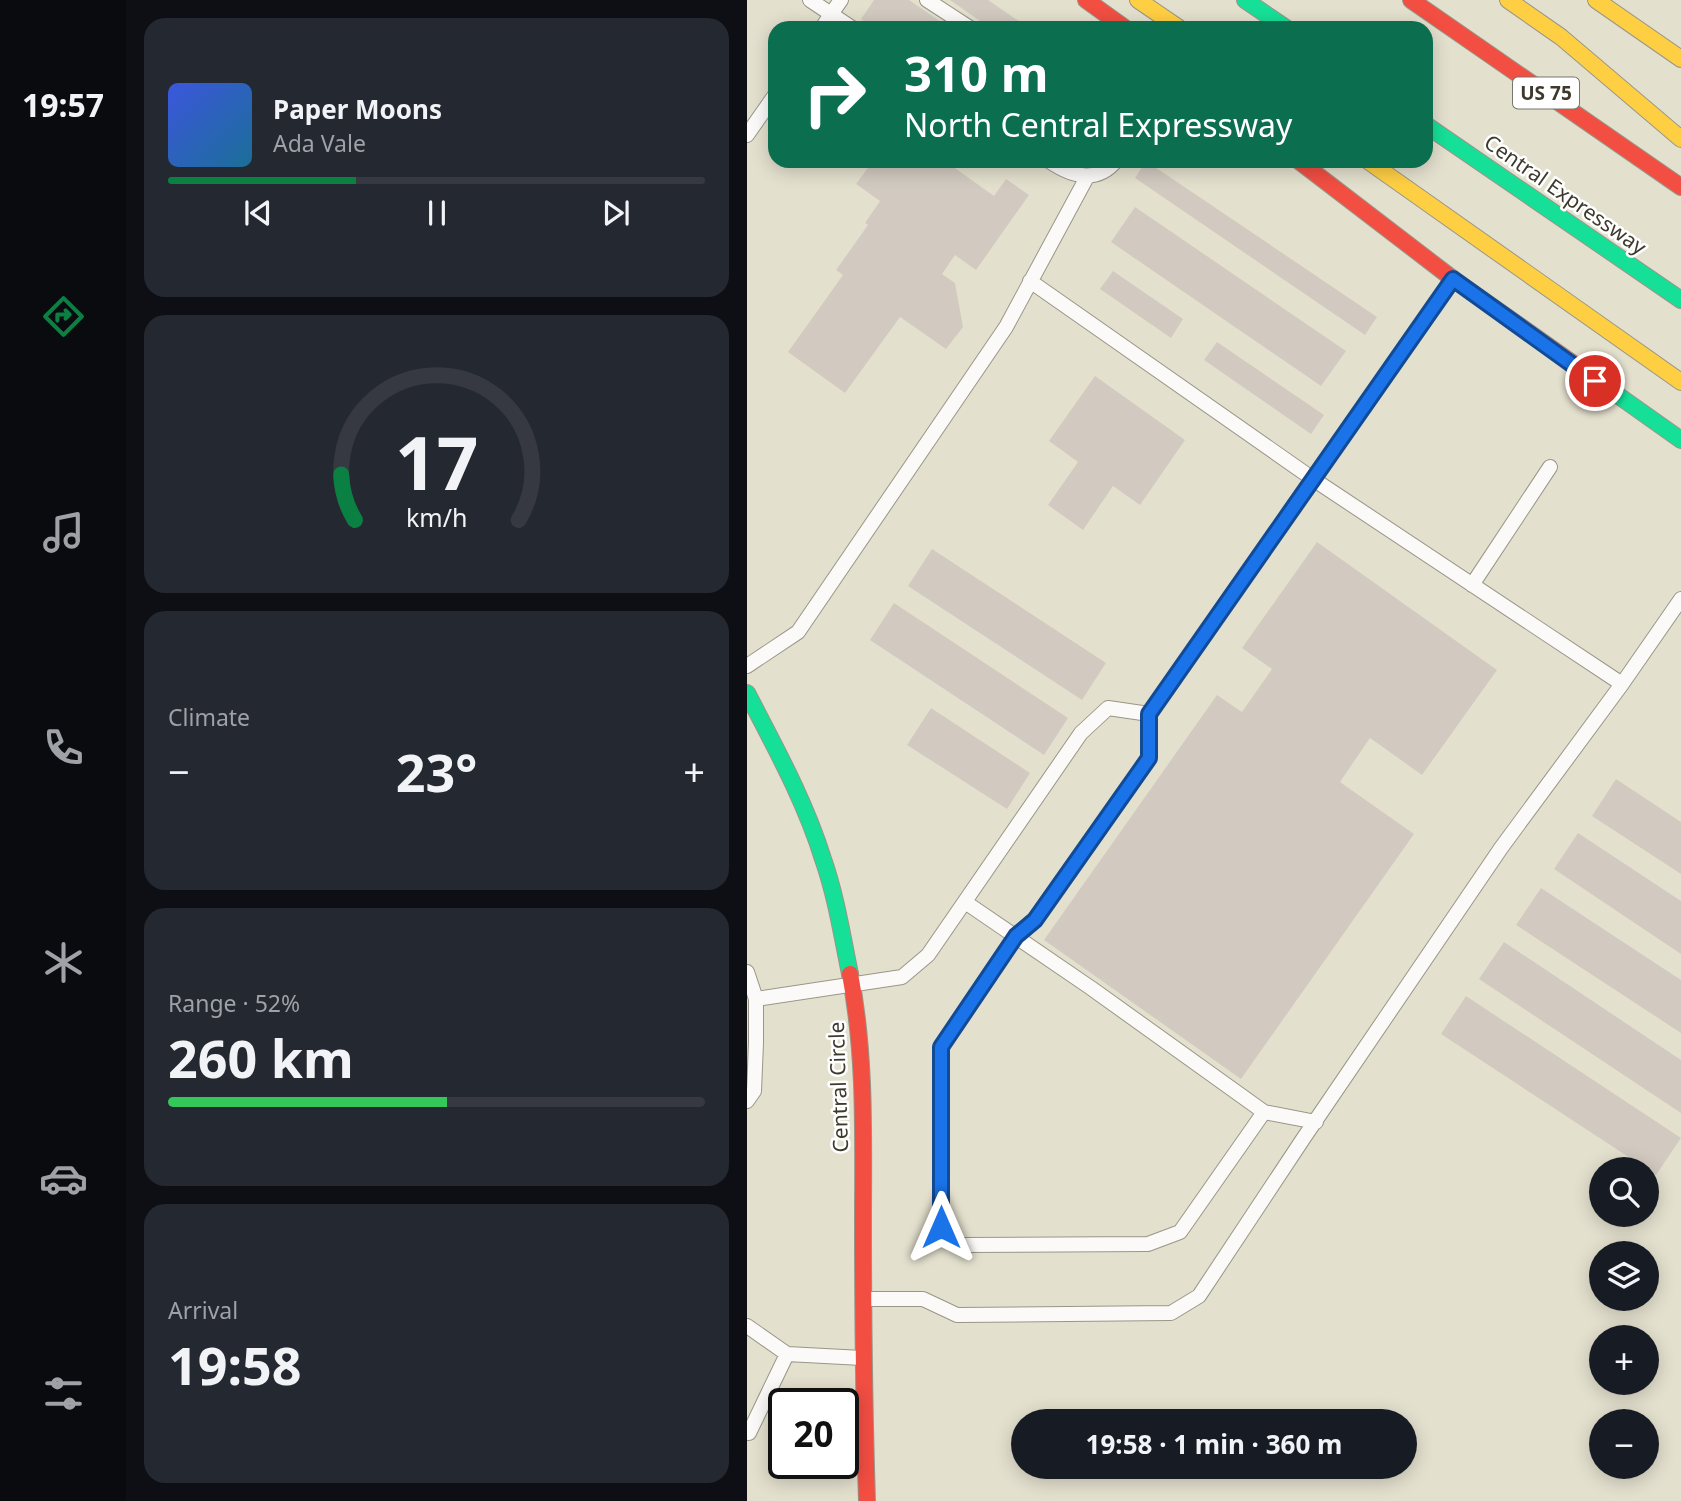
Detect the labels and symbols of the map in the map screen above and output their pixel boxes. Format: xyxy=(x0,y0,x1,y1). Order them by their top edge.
road number: US 75 xyxy=(1513,78,1579,108)
street label: Central Expressway xyxy=(1479,128,1652,261)
pin xyxy=(1565,351,1625,411)
street label: Central Circle xyxy=(822,1021,854,1153)
position arrow xyxy=(904,1190,978,1264)
speed limit sign: 20 xyxy=(768,1388,859,1479)

